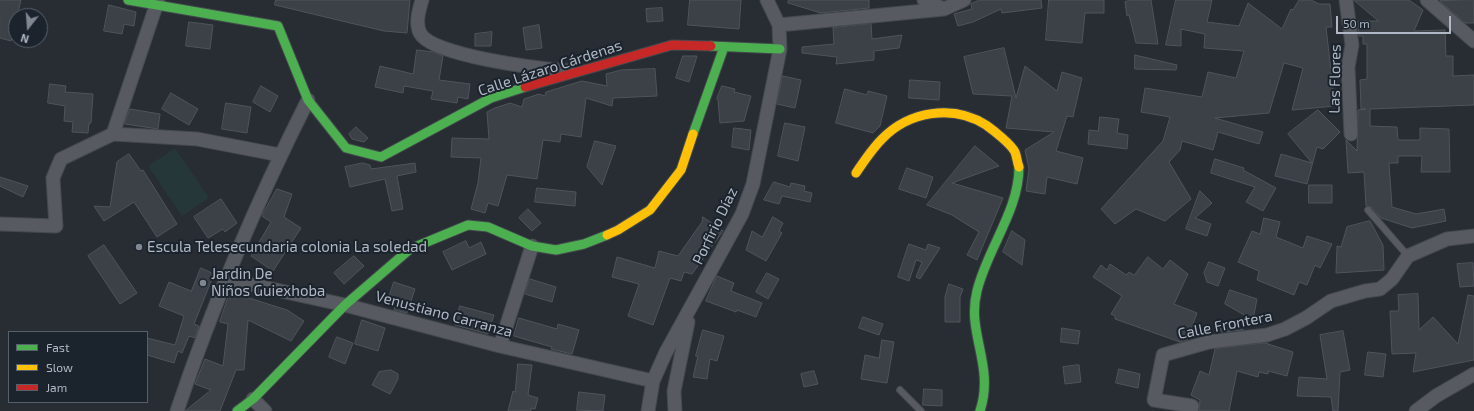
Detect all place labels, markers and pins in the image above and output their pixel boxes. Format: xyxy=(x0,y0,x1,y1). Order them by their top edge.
place label: Escula Telesecundaria colonia La soledad xyxy=(147,238,427,256)
marker: Escula Telesecundaria colonia La soledad xyxy=(134,242,144,252)
place label: Jardin De Niños Guiexhoba xyxy=(211,265,325,300)
marker: Jardin De Niños Guiexhoba xyxy=(198,278,208,288)

